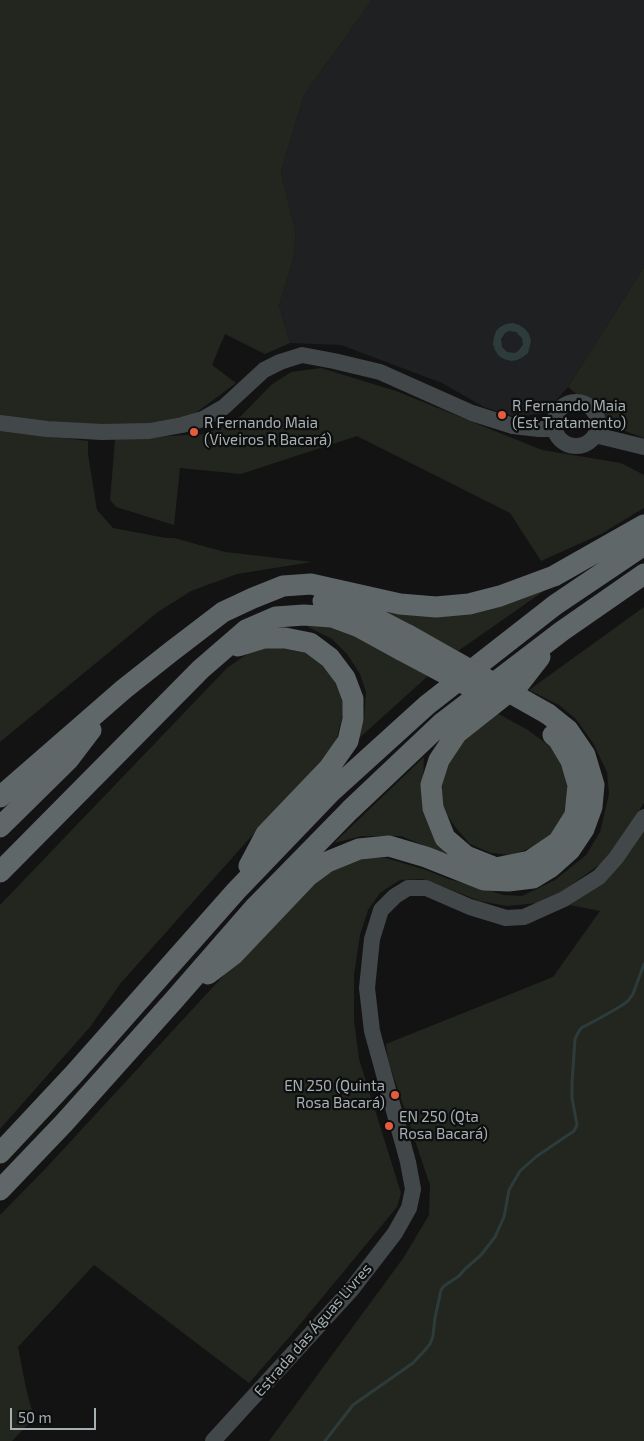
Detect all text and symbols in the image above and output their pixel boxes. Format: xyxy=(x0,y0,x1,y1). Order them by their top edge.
place label: R Fernando Maia (Est Tratamento) xyxy=(512,397,626,432)
marker: R Fernando Maia (Est Tratamento) xyxy=(496,409,508,421)
place label: R Fernando Maia (Viveiros R Bacará) xyxy=(204,414,332,449)
marker: R Fernando Maia (Viveiros R Bacará) xyxy=(188,426,200,438)
place label: EN 250 (Quinta Rosa Bacará) xyxy=(284,1077,385,1112)
marker: EN 250 (Quinta Rosa Bacará) xyxy=(389,1089,401,1101)
place label: EN 250 (Qta Rosa Bacará) xyxy=(399,1108,488,1143)
marker: EN 250 (Qta Rosa Bacará) xyxy=(383,1120,395,1132)
street label: Estrada das Águas Livres xyxy=(250,1260,376,1400)
scale bar xyxy=(12,1398,99,1430)
text: 50 m xyxy=(18,1408,52,1426)

